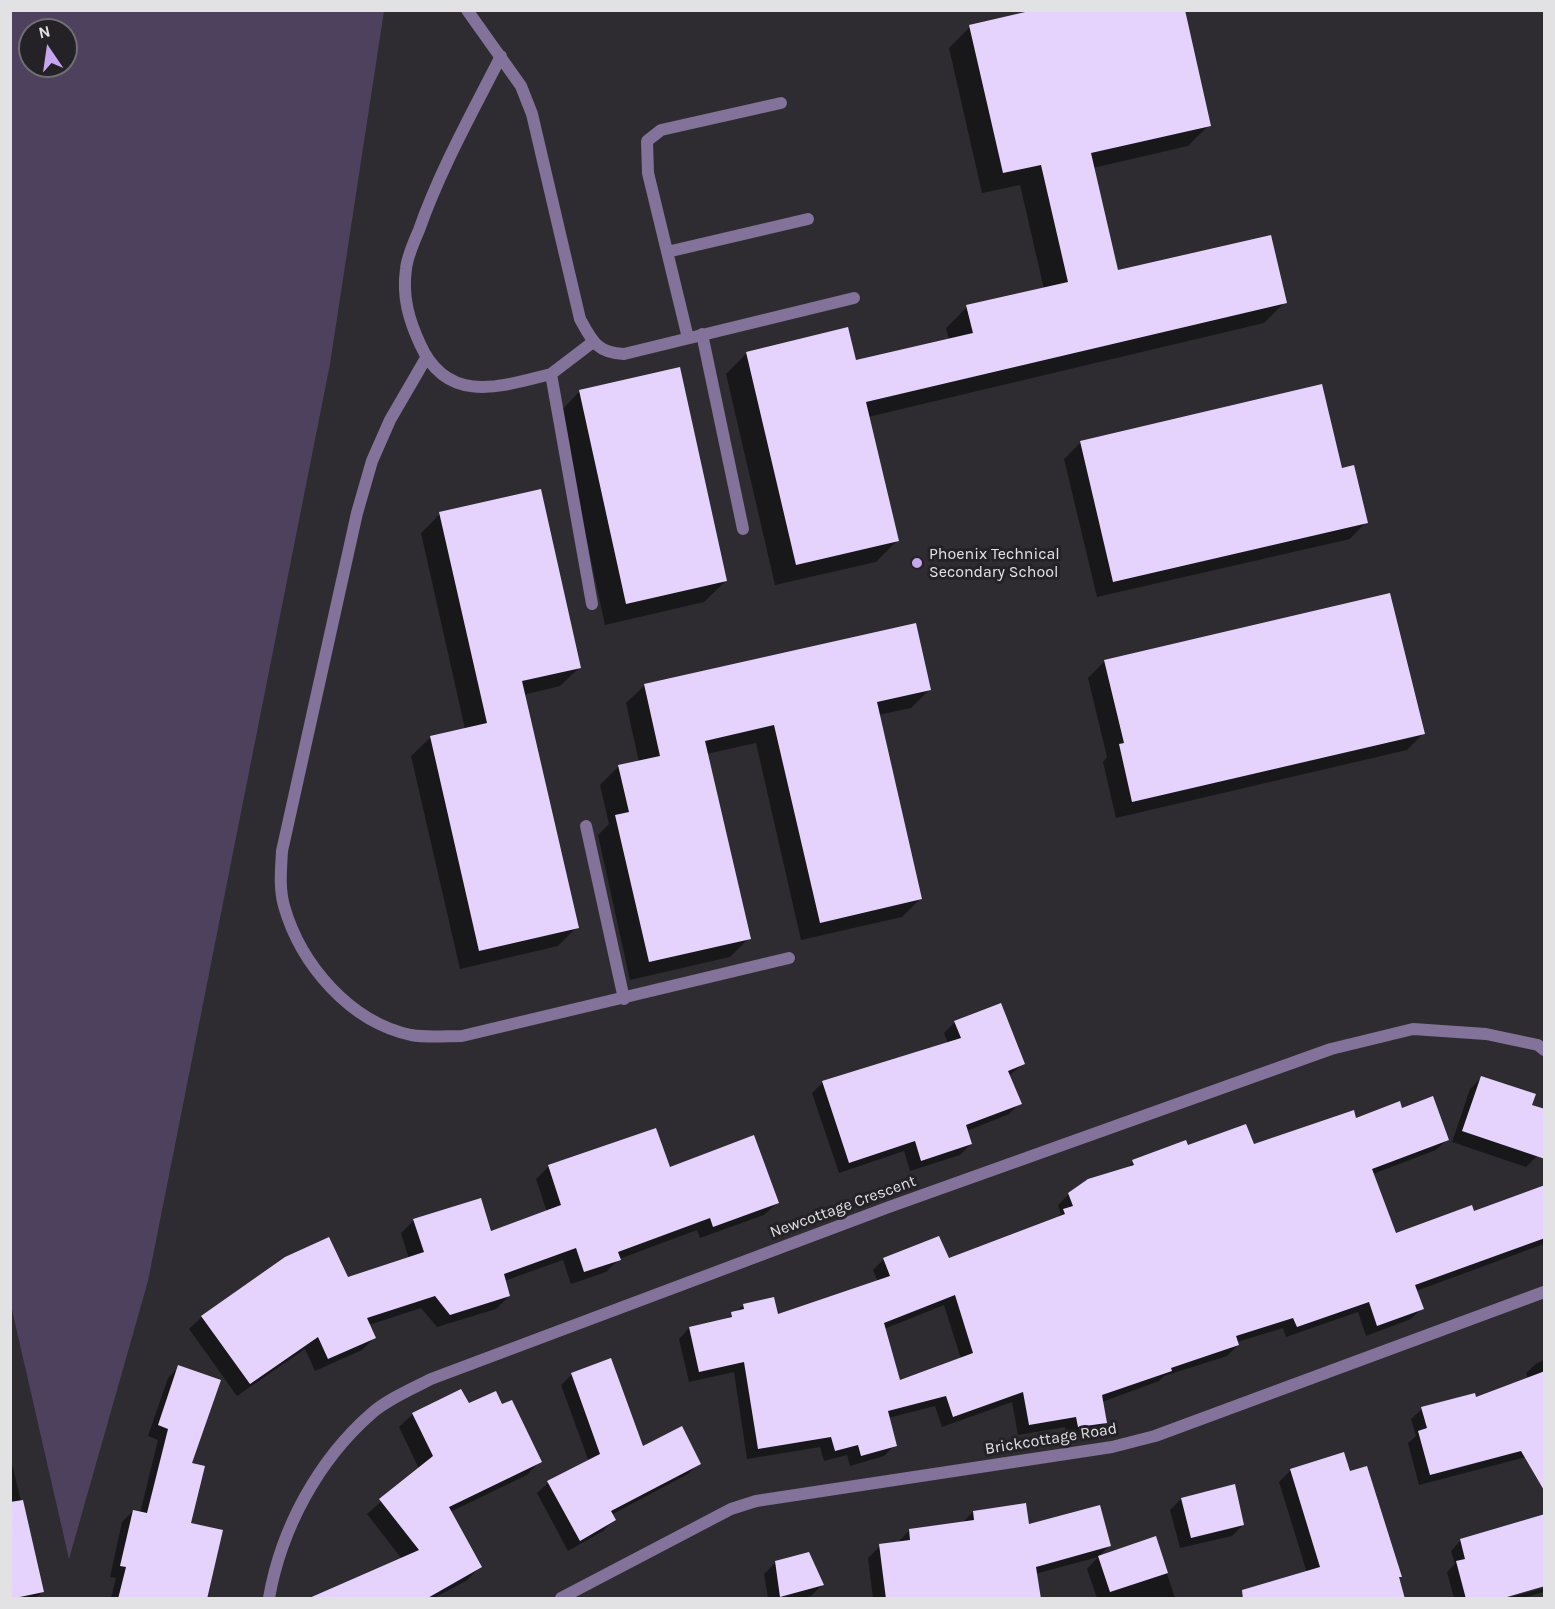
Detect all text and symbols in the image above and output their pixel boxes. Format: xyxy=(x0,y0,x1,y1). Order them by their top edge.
north arrow xyxy=(18,18,78,78)
text: N xyxy=(37,21,52,42)
place label: Phoenix Technical Secondary School xyxy=(929,544,1060,582)
marker: Phoenix Technical Secondary School xyxy=(910,556,924,570)
street label: Newcottage Crescent xyxy=(767,1172,919,1242)
street label: Brickcottage Road xyxy=(984,1419,1118,1459)

